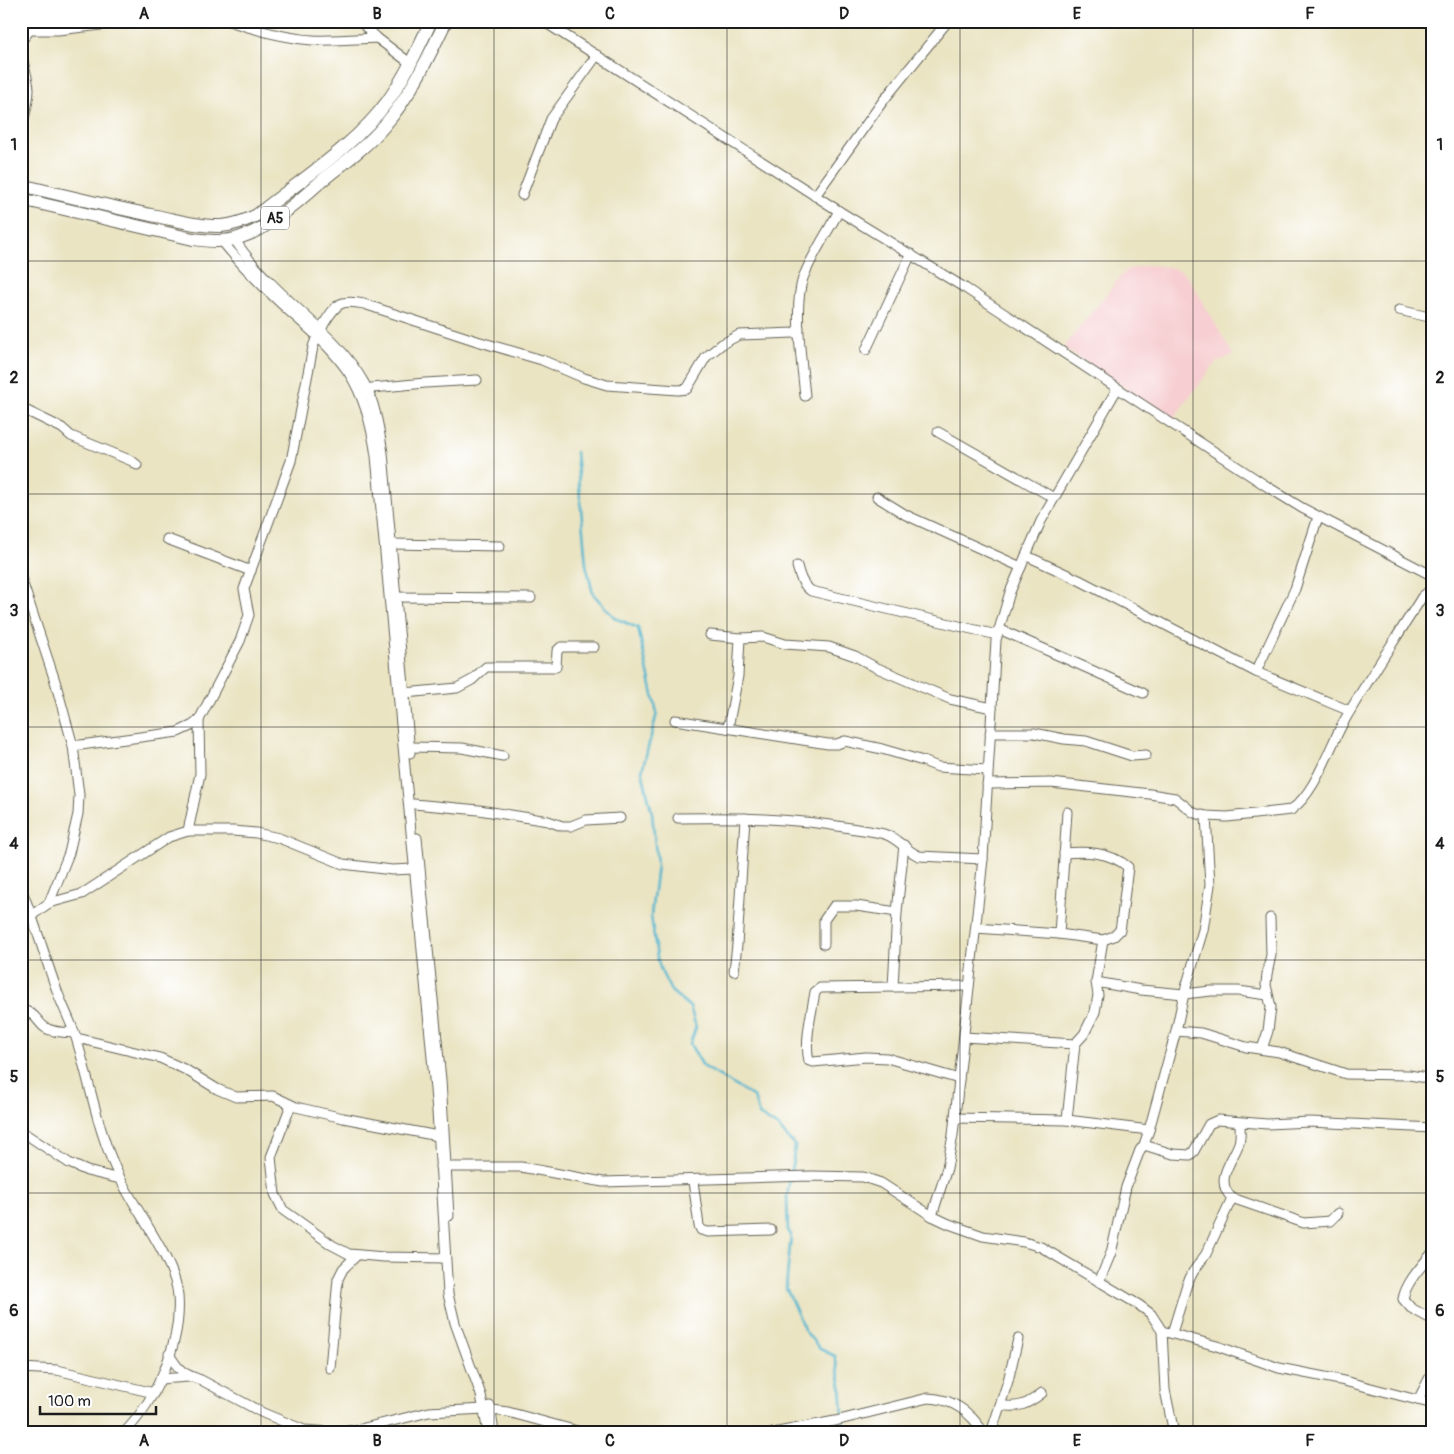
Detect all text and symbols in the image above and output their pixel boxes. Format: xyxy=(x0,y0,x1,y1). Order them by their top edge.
text: A xyxy=(139,4,150,24)
text: B xyxy=(372,4,382,24)
text: C xyxy=(605,4,615,24)
text: D xyxy=(839,4,849,24)
text: E xyxy=(1073,4,1082,24)
text: F xyxy=(1305,4,1315,24)
text: 1 xyxy=(11,135,17,155)
text: 1 xyxy=(1437,135,1443,155)
road number: A5 xyxy=(261,207,289,230)
text: 2 xyxy=(10,368,19,388)
text: 2 xyxy=(1436,368,1445,388)
text: 3 xyxy=(10,601,19,621)
text: 3 xyxy=(1436,601,1445,621)
text: 4 xyxy=(9,834,19,854)
text: 4 xyxy=(1435,834,1445,854)
text: 5 xyxy=(10,1067,19,1087)
text: 5 xyxy=(1436,1067,1445,1087)
text: 6 xyxy=(9,1301,19,1321)
text: 6 xyxy=(1435,1301,1445,1321)
scale bar xyxy=(40,1384,156,1416)
text: 100 m xyxy=(48,1392,91,1411)
text: A xyxy=(139,1431,150,1451)
text: B xyxy=(372,1431,382,1451)
text: C xyxy=(605,1431,615,1451)
text: D xyxy=(839,1431,849,1451)
text: E xyxy=(1073,1431,1082,1451)
text: F xyxy=(1305,1431,1315,1451)

